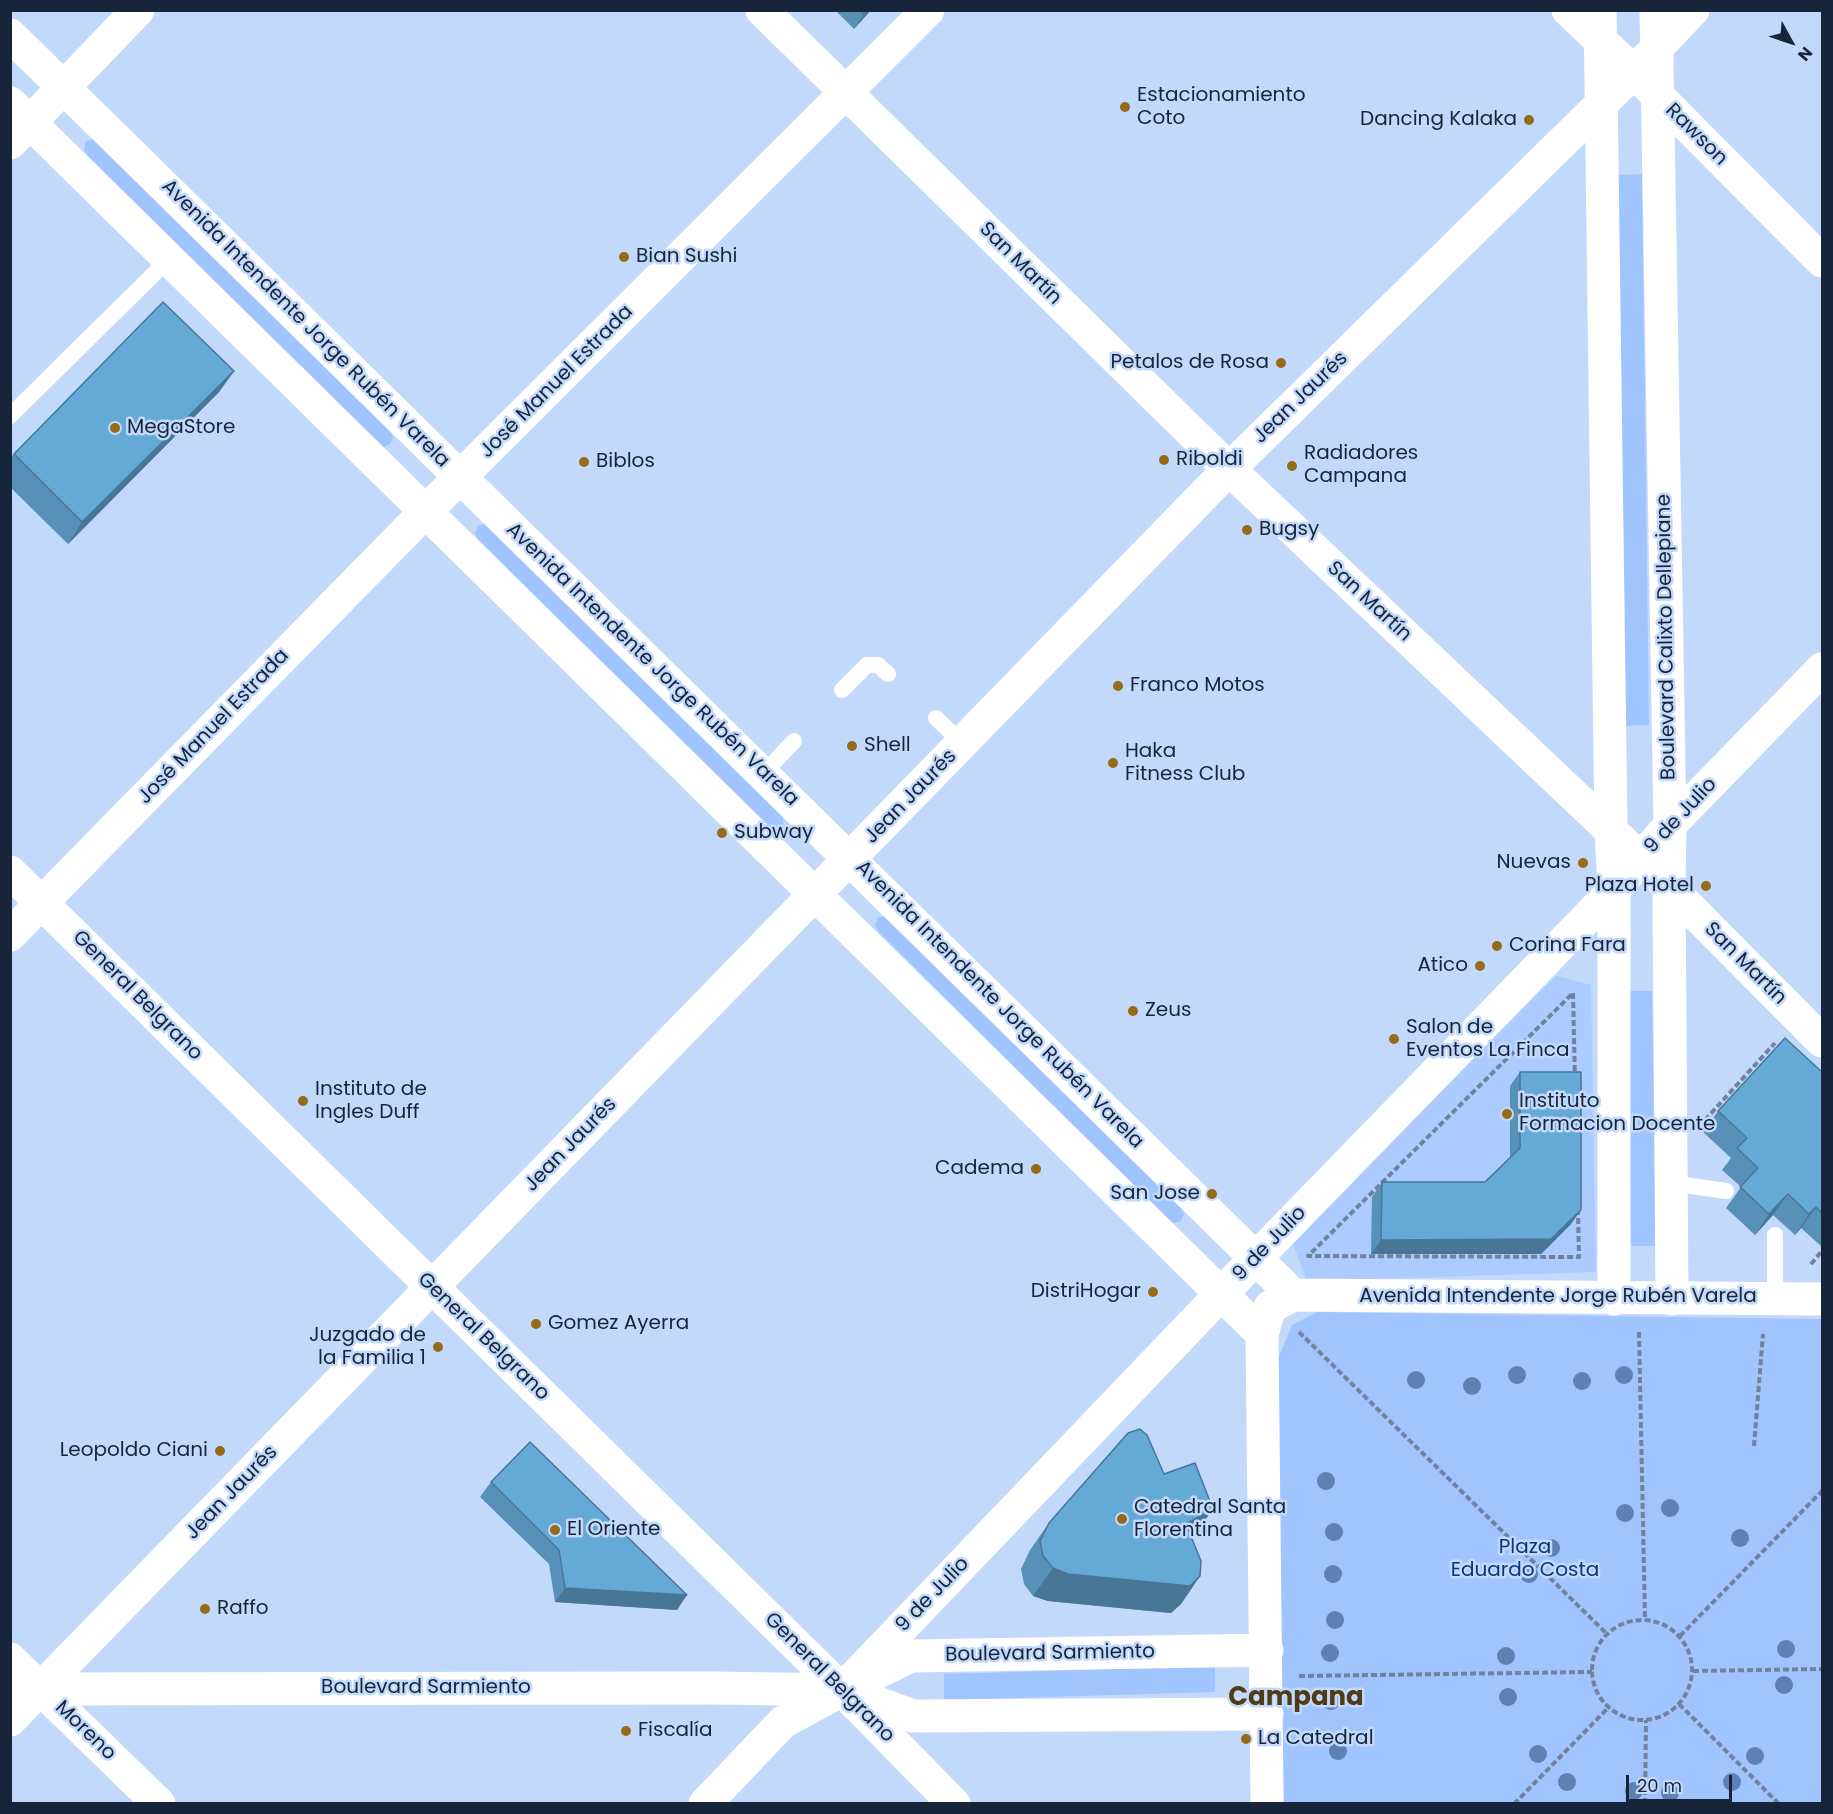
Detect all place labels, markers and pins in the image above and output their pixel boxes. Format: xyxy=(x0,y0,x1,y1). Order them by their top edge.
place label: Estacionamiento Coto xyxy=(1137,84,1305,131)
marker: Estacionamiento Coto xyxy=(1118,100,1132,114)
place label: Dancing Kalaka xyxy=(1360,108,1517,132)
marker: Dancing Kalaka xyxy=(1522,113,1536,127)
place label: Bian Sushi xyxy=(636,245,738,269)
marker: Bian Sushi xyxy=(617,250,631,264)
place label: Petalos de Rosa xyxy=(1111,351,1269,375)
marker: Petalos de Rosa xyxy=(1274,356,1288,370)
place label: MegaStore xyxy=(127,416,235,440)
marker: MegaStore xyxy=(108,421,122,435)
place label: Radiadores Campana xyxy=(1304,442,1418,489)
place label: Riboldi xyxy=(1176,448,1243,472)
place label: Biblos xyxy=(596,450,655,474)
marker: Riboldi xyxy=(1157,453,1171,467)
marker: Biblos xyxy=(577,455,591,469)
marker: Radiadores Campana xyxy=(1285,459,1299,473)
place label: Bugsy xyxy=(1259,518,1319,542)
marker: Bugsy xyxy=(1240,523,1254,537)
place label: Franco Motos xyxy=(1130,674,1265,698)
marker: Franco Motos xyxy=(1111,679,1125,693)
place label: Shell xyxy=(864,734,911,758)
marker: Shell xyxy=(845,739,859,753)
place label: Haka Fitness Club xyxy=(1125,740,1245,787)
marker: Haka Fitness Club xyxy=(1106,756,1120,770)
place label: Subway xyxy=(734,821,813,845)
marker: Subway xyxy=(715,826,729,840)
place label: Nuevas xyxy=(1497,851,1571,875)
marker: Nuevas xyxy=(1576,856,1590,870)
place label: Plaza Hotel xyxy=(1585,874,1694,898)
marker: Plaza Hotel xyxy=(1699,879,1713,893)
place label: Corina Fara xyxy=(1509,934,1626,958)
marker: Corina Fara xyxy=(1490,939,1504,953)
place label: Atico xyxy=(1417,954,1468,978)
marker: Atico xyxy=(1473,959,1487,973)
place label: Zeus xyxy=(1145,999,1191,1023)
marker: Zeus xyxy=(1126,1004,1140,1018)
place label: Salon de Eventos La Finca xyxy=(1406,1016,1569,1063)
marker: Salon de Eventos La Finca xyxy=(1387,1032,1401,1046)
place label: Instituto de Ingles Duff xyxy=(315,1078,427,1125)
place label: Instituto Formacion Docente xyxy=(1519,1090,1715,1137)
marker: Instituto de Ingles Duff xyxy=(296,1094,310,1108)
marker: Instituto Formacion Docente xyxy=(1500,1107,1514,1121)
place label: Cadema xyxy=(935,1157,1024,1181)
marker: Cadema xyxy=(1029,1162,1043,1176)
place label: San Jose xyxy=(1110,1182,1200,1206)
marker: San Jose xyxy=(1205,1187,1219,1201)
place label: DistriHogar xyxy=(1031,1280,1141,1304)
marker: DistriHogar xyxy=(1146,1285,1160,1299)
place label: Gomez Ayerra xyxy=(548,1312,689,1336)
marker: Gomez Ayerra xyxy=(529,1317,543,1331)
place label: Juzgado de la Familia 1 xyxy=(309,1324,426,1371)
marker: Juzgado de la Familia 1 xyxy=(431,1340,445,1354)
place label: Leopoldo Ciani xyxy=(60,1439,208,1463)
marker: Leopoldo Ciani xyxy=(213,1444,227,1458)
place label: Catedral Santa Florentina xyxy=(1134,1496,1286,1543)
marker: Catedral Santa Florentina xyxy=(1115,1512,1129,1526)
place label: El Oriente xyxy=(567,1518,660,1542)
marker: El Oriente xyxy=(548,1523,562,1537)
place label: Raffo xyxy=(217,1597,269,1621)
marker: Raffo xyxy=(198,1602,212,1616)
place label: Fiscalía xyxy=(638,1719,712,1743)
marker: Fiscalía xyxy=(619,1724,633,1738)
place label: La Catedral xyxy=(1258,1727,1374,1751)
marker: La Catedral xyxy=(1239,1732,1253,1746)

